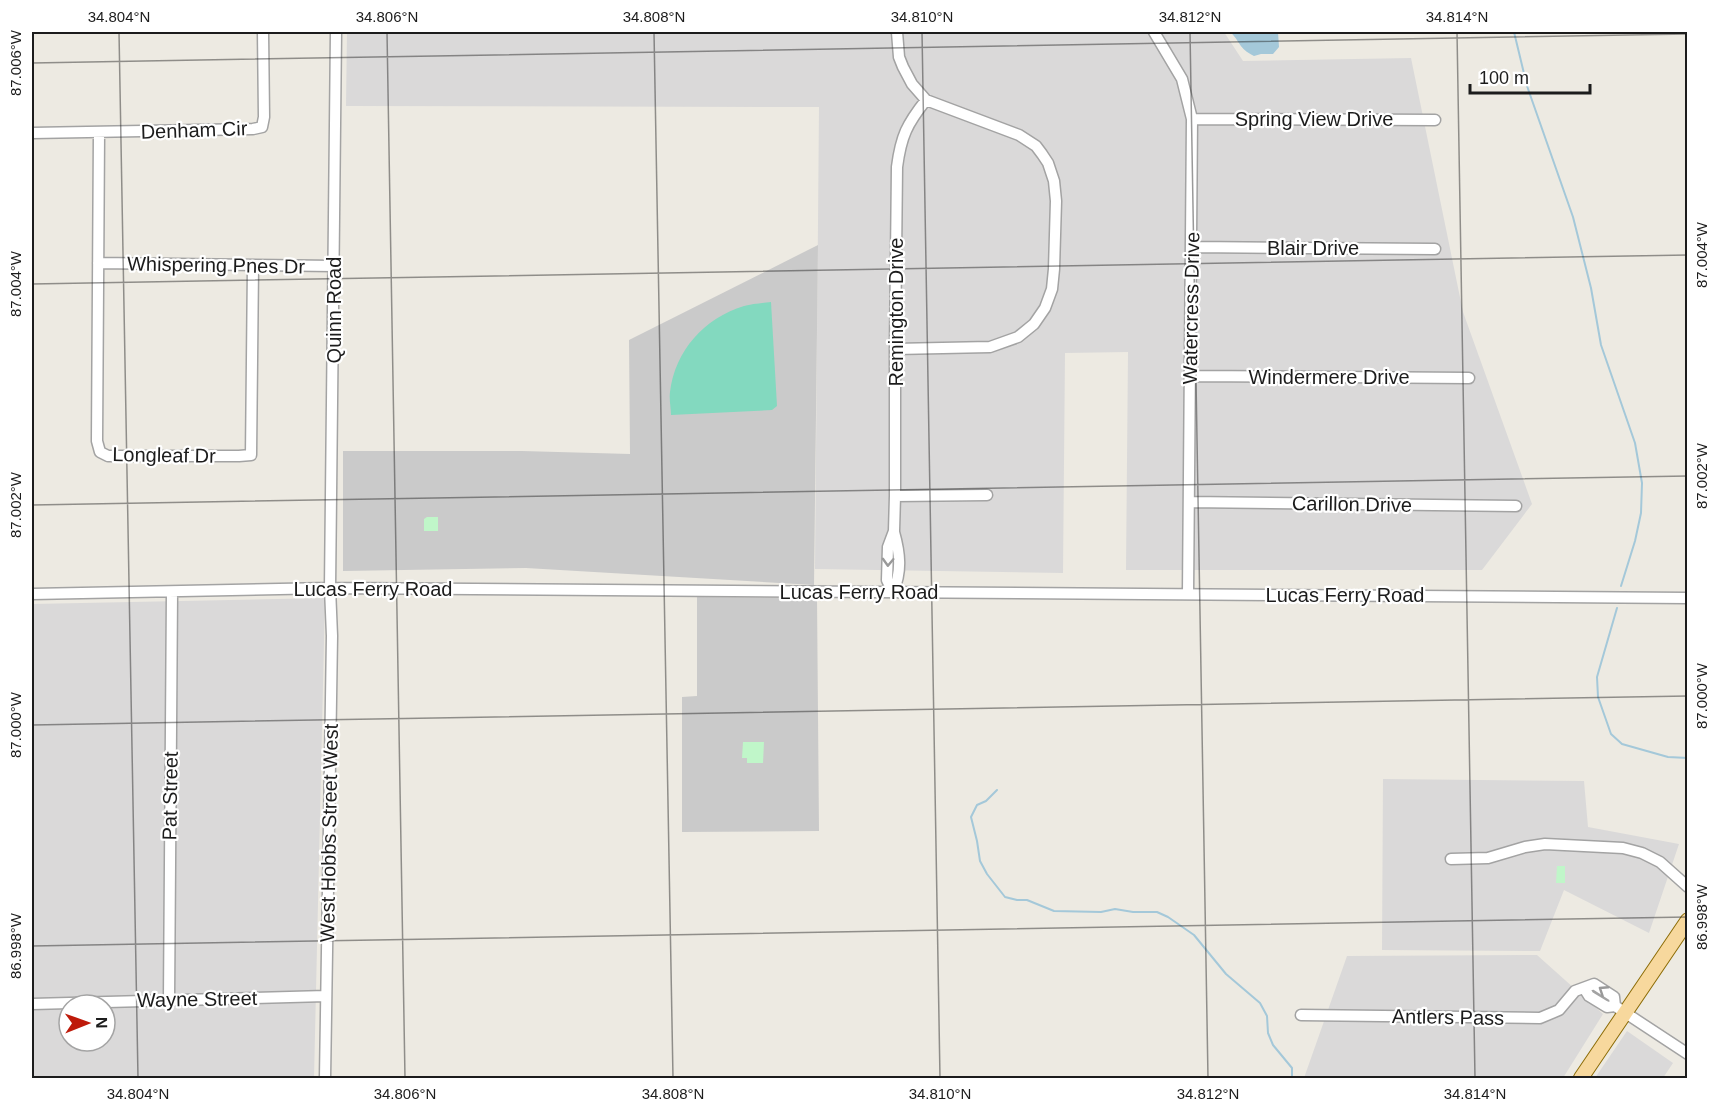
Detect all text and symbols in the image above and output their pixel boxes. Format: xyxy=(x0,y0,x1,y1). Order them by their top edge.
text: 34.804°N xyxy=(88,8,150,25)
text: 34.806°N xyxy=(356,8,418,25)
text: 34.808°N xyxy=(623,8,685,25)
text: 34.810°N xyxy=(891,8,953,25)
text: 34.812°N xyxy=(1159,8,1221,25)
text: 34.814°N xyxy=(1426,8,1488,25)
text: 87.006°W xyxy=(7,29,24,96)
scale bar xyxy=(1470,57,1590,95)
text: 100 m xyxy=(1479,68,1529,88)
street label: Spring View Drive xyxy=(1235,108,1393,130)
street label: Denham Cir xyxy=(140,117,248,143)
text: 87.004°W xyxy=(1693,221,1710,288)
street label: Watercress Drive xyxy=(1179,232,1203,384)
street label: Blair Drive xyxy=(1267,237,1359,259)
street label: Remington Drive xyxy=(885,238,907,386)
text: 87.004°W xyxy=(7,250,24,317)
street label: Whispering Pnes Dr xyxy=(127,252,305,278)
street label: Quinn Road xyxy=(323,257,345,363)
street label: Windermere Drive xyxy=(1248,366,1410,388)
text: 87.002°W xyxy=(1693,442,1710,509)
street label: Longleaf Dr xyxy=(112,443,216,467)
text: 87.002°W xyxy=(7,471,24,538)
street label: Carillon Drive xyxy=(1292,492,1412,516)
one-way arrow xyxy=(882,557,894,566)
street label: Lucas Ferry Road xyxy=(294,578,452,600)
street label: Lucas Ferry Road xyxy=(780,581,938,603)
street label: Lucas Ferry Road xyxy=(1266,584,1424,606)
text: 87.000°W xyxy=(1693,662,1710,729)
text: 87.000°W xyxy=(7,691,24,758)
street label: West Hobbs Street West xyxy=(316,723,342,942)
street label: Pat Street xyxy=(158,751,182,841)
text: 86.998°W xyxy=(1693,883,1710,950)
text: 86.998°W xyxy=(7,912,24,979)
one-way arrow xyxy=(1599,986,1610,997)
street label: Wayne Street xyxy=(137,987,258,1011)
north arrow xyxy=(57,993,117,1053)
street label: Antlers Pass xyxy=(1392,1005,1504,1029)
text: N xyxy=(93,1017,110,1029)
text: 34.804°N xyxy=(107,1085,169,1102)
text: 34.806°N xyxy=(374,1085,436,1102)
text: 34.808°N xyxy=(642,1085,704,1102)
text: 34.810°N xyxy=(909,1085,971,1102)
text: 34.812°N xyxy=(1177,1085,1239,1102)
text: 34.814°N xyxy=(1444,1085,1506,1102)

